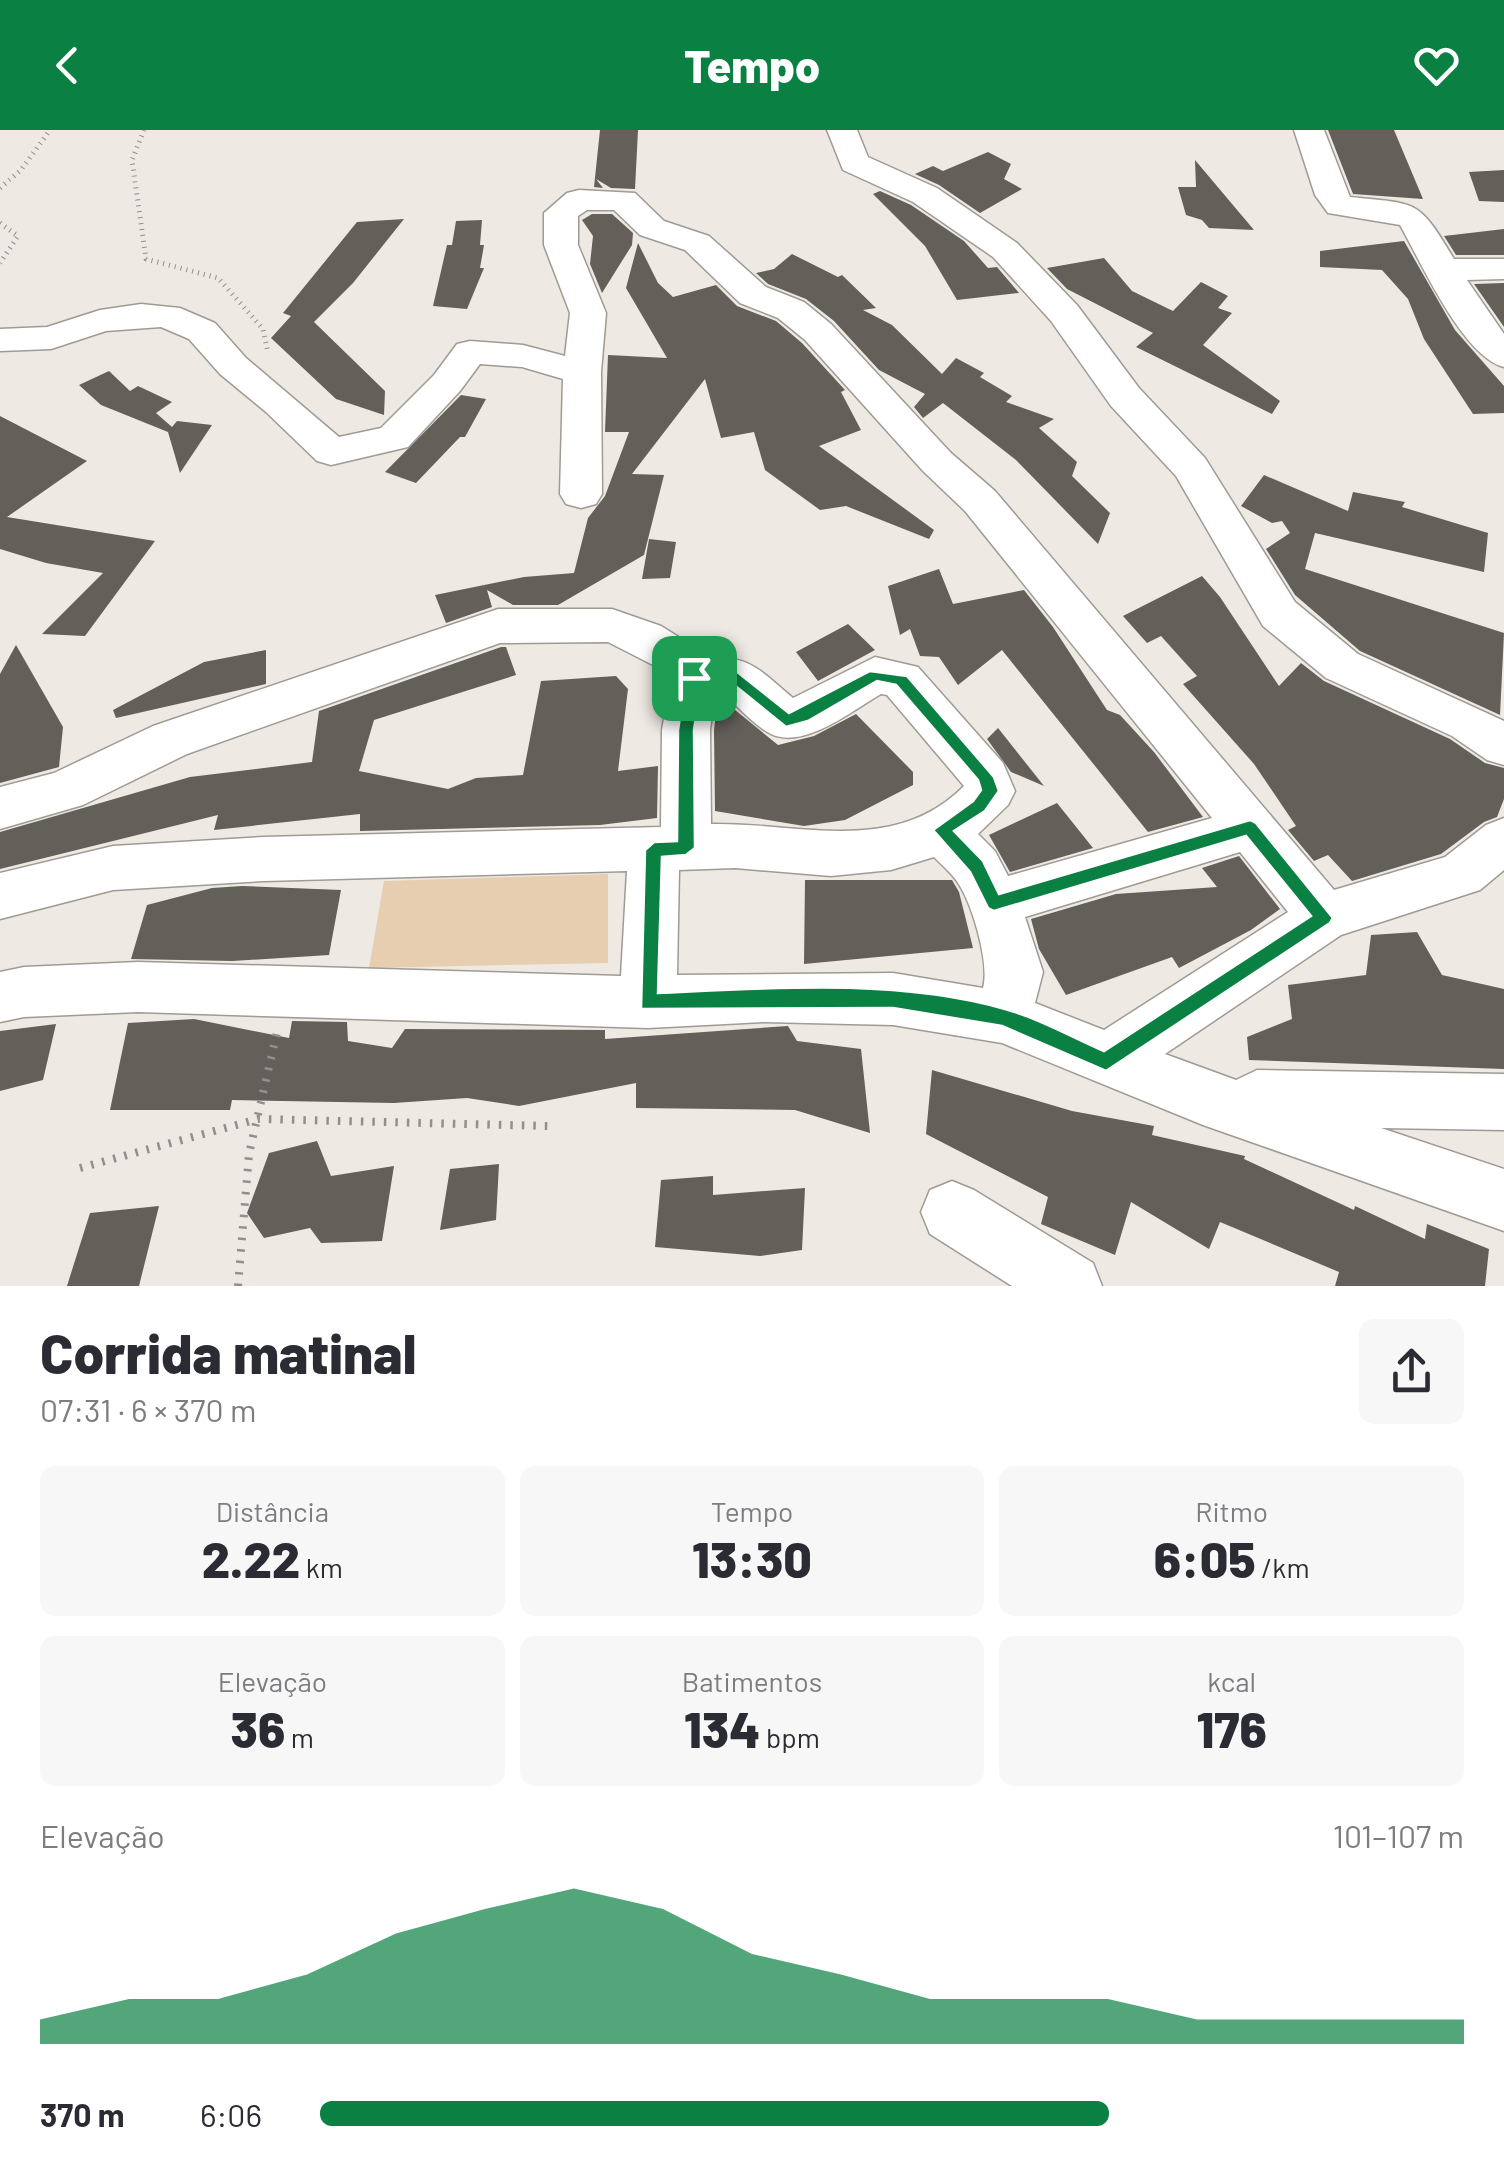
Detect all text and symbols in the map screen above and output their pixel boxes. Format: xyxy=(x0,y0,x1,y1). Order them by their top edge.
icon: back xyxy=(40,38,95,93)
text: Tempo xyxy=(684,38,820,92)
icon: heart xyxy=(1409,38,1464,93)
pin xyxy=(652,636,737,721)
icon: arrive xyxy=(667,651,722,706)
text: Corrida matinal xyxy=(40,1319,416,1385)
button: share xyxy=(1359,1319,1464,1424)
text: 07:31 · 6 × 370 m xyxy=(40,1390,256,1428)
text: Distância xyxy=(216,1494,329,1528)
text: Tempo xyxy=(711,1494,793,1528)
text: Ritmo xyxy=(1195,1494,1268,1528)
text: 2.22 xyxy=(202,1528,300,1588)
text: 13:30 xyxy=(692,1528,812,1588)
text: 6:05 xyxy=(1154,1528,1256,1588)
text: km xyxy=(300,1550,343,1584)
text: /km xyxy=(1256,1550,1310,1584)
text: Elevação xyxy=(218,1664,327,1698)
text: Batimentos xyxy=(682,1664,822,1698)
text: kcal xyxy=(1207,1664,1256,1698)
text: 36 xyxy=(231,1698,285,1758)
text: 134 xyxy=(684,1698,760,1758)
text: 176 xyxy=(1197,1698,1267,1758)
text: m xyxy=(285,1720,314,1754)
text: bpm xyxy=(760,1720,820,1754)
text: Elevação xyxy=(40,1816,165,1854)
text: 101–107 m xyxy=(1333,1816,1464,1854)
text: 370 m xyxy=(40,2095,125,2133)
text: 6:06 xyxy=(200,2095,262,2133)

